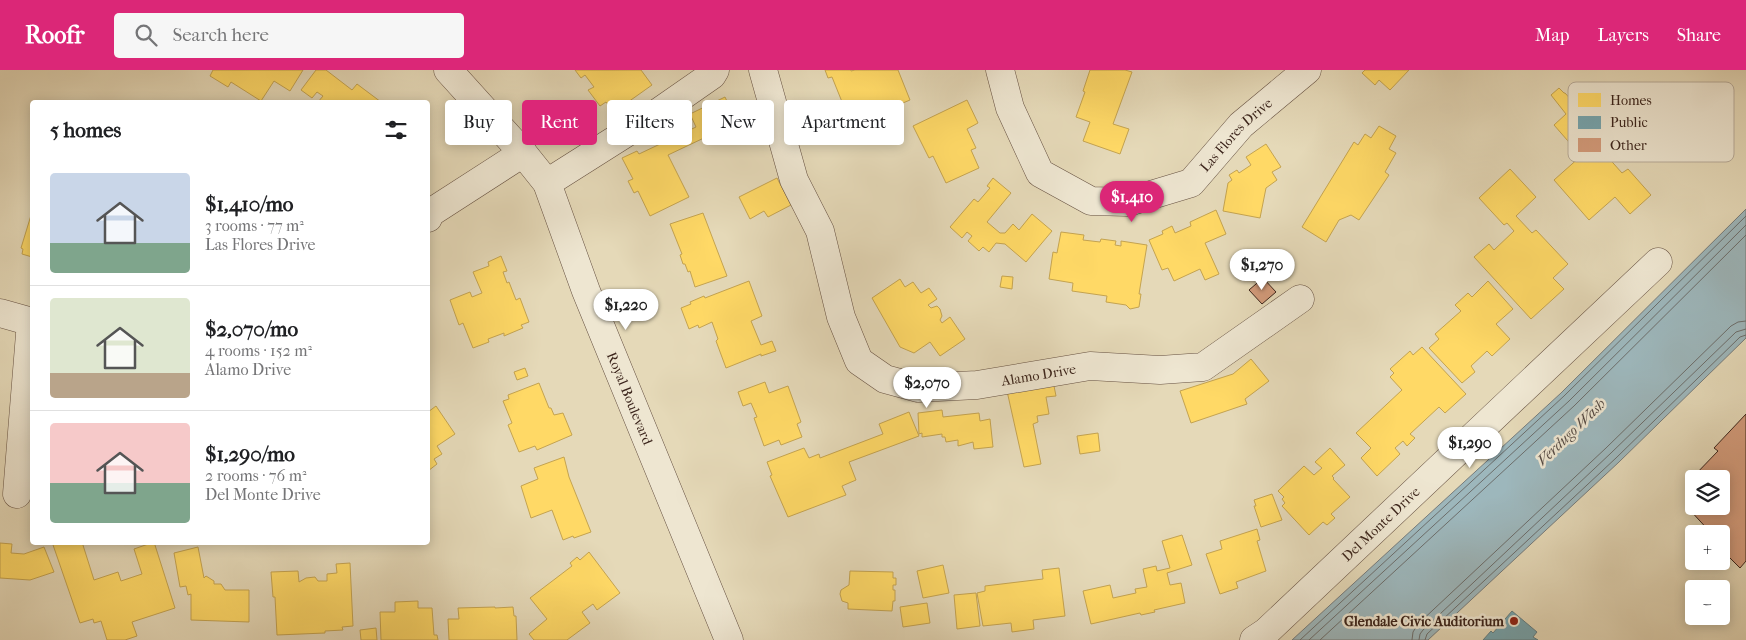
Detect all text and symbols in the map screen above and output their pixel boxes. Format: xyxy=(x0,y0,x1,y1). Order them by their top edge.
search box xyxy=(114,13,464,58)
text: Roofr xyxy=(25,21,84,49)
icon: search xyxy=(132,21,160,49)
text: Search here xyxy=(172,24,269,46)
text: Map xyxy=(1535,25,1569,46)
text: Layers xyxy=(1597,25,1649,46)
text: Share xyxy=(1677,25,1721,46)
legend xyxy=(1568,82,1734,162)
text: Homes xyxy=(1610,92,1652,109)
street label: Las Flores Drive xyxy=(1196,94,1276,175)
chip: Buy xyxy=(445,100,512,145)
chip: Rent xyxy=(522,100,597,145)
chip: Filters xyxy=(607,100,692,145)
chip: New xyxy=(702,100,774,145)
chip: Apartment xyxy=(784,100,904,145)
text: Public xyxy=(1610,114,1648,131)
icon: filters xyxy=(382,116,410,144)
text: 5 homes xyxy=(50,118,121,142)
text: Other xyxy=(1610,137,1647,154)
pin: $1,410 xyxy=(1091,180,1173,223)
text: $1,410 xyxy=(1111,187,1153,206)
text: $1,410/mo xyxy=(205,192,293,216)
icon: home xyxy=(90,193,150,253)
text: 3 rooms · 77 m² xyxy=(205,216,304,235)
text: Las Flores Drive xyxy=(205,235,316,254)
pin: $1,270 xyxy=(1221,248,1303,291)
text: $1,270 xyxy=(1241,255,1283,274)
pin: $1,220 xyxy=(585,288,667,331)
text: $1,220 xyxy=(604,295,648,314)
text: $2,070/mo xyxy=(205,317,298,341)
icon: home xyxy=(90,318,150,378)
text: 4 rooms · 152 m² xyxy=(205,341,312,360)
street label: Royal Boulevard xyxy=(603,349,657,447)
text: Alamo Drive xyxy=(205,360,291,379)
street label: Alamo Drive xyxy=(999,360,1077,389)
pin: $2,070 xyxy=(886,366,968,409)
text: $2,070 xyxy=(904,373,950,392)
water label: Verdugo Wash xyxy=(1533,395,1609,469)
pin: $1,290 xyxy=(1429,426,1511,469)
text: $1,290 xyxy=(1448,433,1492,452)
text: $1,290/mo xyxy=(205,442,295,466)
icon: home xyxy=(90,443,150,503)
text: 2 rooms · 76 m² xyxy=(205,466,306,485)
map controls xyxy=(1685,470,1730,625)
button: layers xyxy=(1685,470,1730,515)
street label: Del Monte Drive xyxy=(1338,483,1423,565)
text: Del Monte Drive xyxy=(205,485,321,504)
button: + xyxy=(1685,525,1730,570)
button: − xyxy=(1685,580,1730,625)
place label: Glendale Civic Auditorium xyxy=(1344,613,1504,630)
marker: Glendale Civic Auditorium xyxy=(1508,615,1520,627)

